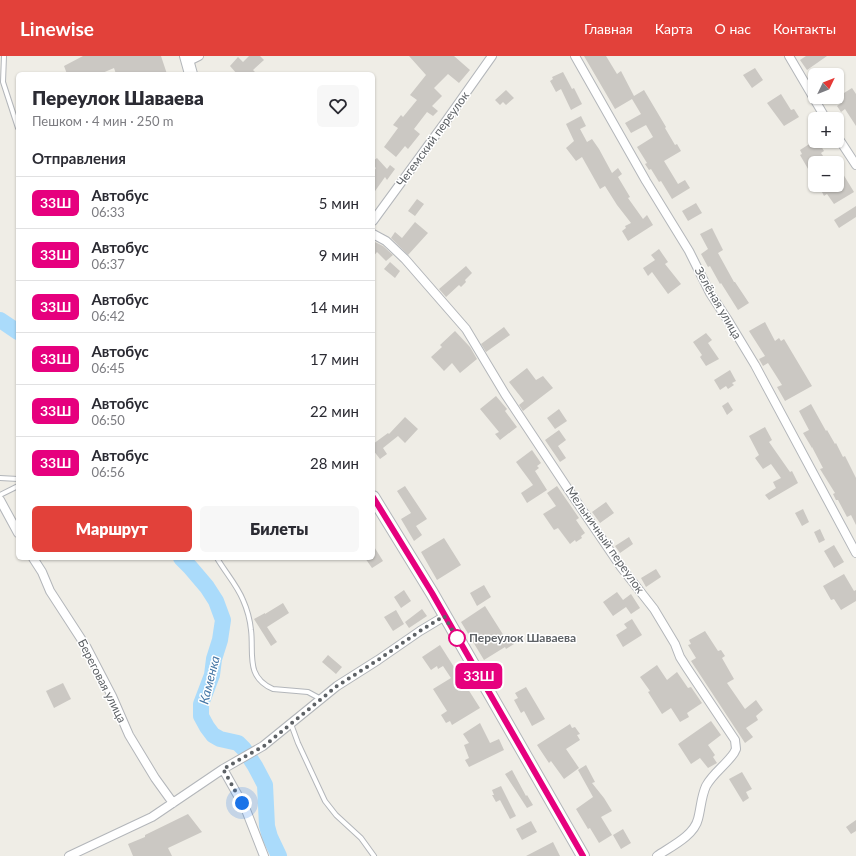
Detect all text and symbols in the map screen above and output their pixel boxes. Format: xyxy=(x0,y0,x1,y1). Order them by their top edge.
text: Linewise xyxy=(20,17,94,40)
text: Главная xyxy=(584,20,633,37)
text: Карта xyxy=(655,20,693,37)
text: О нас xyxy=(715,20,751,37)
text: Контакты xyxy=(773,20,836,37)
north arrow xyxy=(808,68,844,104)
map controls xyxy=(808,68,844,192)
button: heart xyxy=(317,85,359,127)
text: Переулок Шаваева xyxy=(32,86,204,109)
street label: Чегемский переулок xyxy=(393,88,473,189)
button: + xyxy=(808,112,844,148)
text: Пешком · 4 мин · 250 m xyxy=(32,113,173,129)
text: Отправления xyxy=(32,149,126,167)
button: − xyxy=(808,156,844,192)
text: Автобус xyxy=(91,186,149,204)
text: 33Ш xyxy=(40,194,71,211)
text: 5 мин xyxy=(319,194,359,212)
text: 06:33 xyxy=(91,204,125,220)
text: Автобус xyxy=(91,238,149,256)
text: 33Ш xyxy=(40,246,71,263)
text: 9 мин xyxy=(319,246,359,264)
text: 06:37 xyxy=(91,256,125,272)
street label: Зелёная улица xyxy=(692,264,745,342)
text: Автобус xyxy=(91,290,149,308)
text: 33Ш xyxy=(40,298,71,315)
text: 14 мин xyxy=(310,298,359,316)
text: 06:42 xyxy=(91,308,125,324)
text: Автобус xyxy=(91,342,149,360)
text: 33Ш xyxy=(40,350,71,367)
text: 17 мин xyxy=(310,350,359,368)
text: 06:45 xyxy=(91,360,125,376)
text: Автобус xyxy=(91,394,149,412)
text: 33Ш xyxy=(40,402,71,419)
text: 22 мин xyxy=(310,402,359,420)
text: 06:50 xyxy=(91,412,125,428)
text: Автобус xyxy=(91,446,149,464)
text: 33Ш xyxy=(40,454,71,471)
text: 28 мин xyxy=(310,454,359,472)
text: 06:56 xyxy=(91,464,125,480)
street label: Мельничный переулок xyxy=(563,483,648,597)
button: Маршрут xyxy=(32,506,192,552)
button: Билеты xyxy=(200,506,359,552)
marker: Переулок Шаваева xyxy=(448,629,466,647)
place label: Переулок Шаваева xyxy=(469,630,576,645)
street label: Береговая улица xyxy=(75,636,130,725)
water label: Каменка xyxy=(195,654,223,706)
line badge: 33Ш xyxy=(456,663,502,689)
text: 33Ш xyxy=(463,667,495,684)
your location xyxy=(232,793,252,813)

